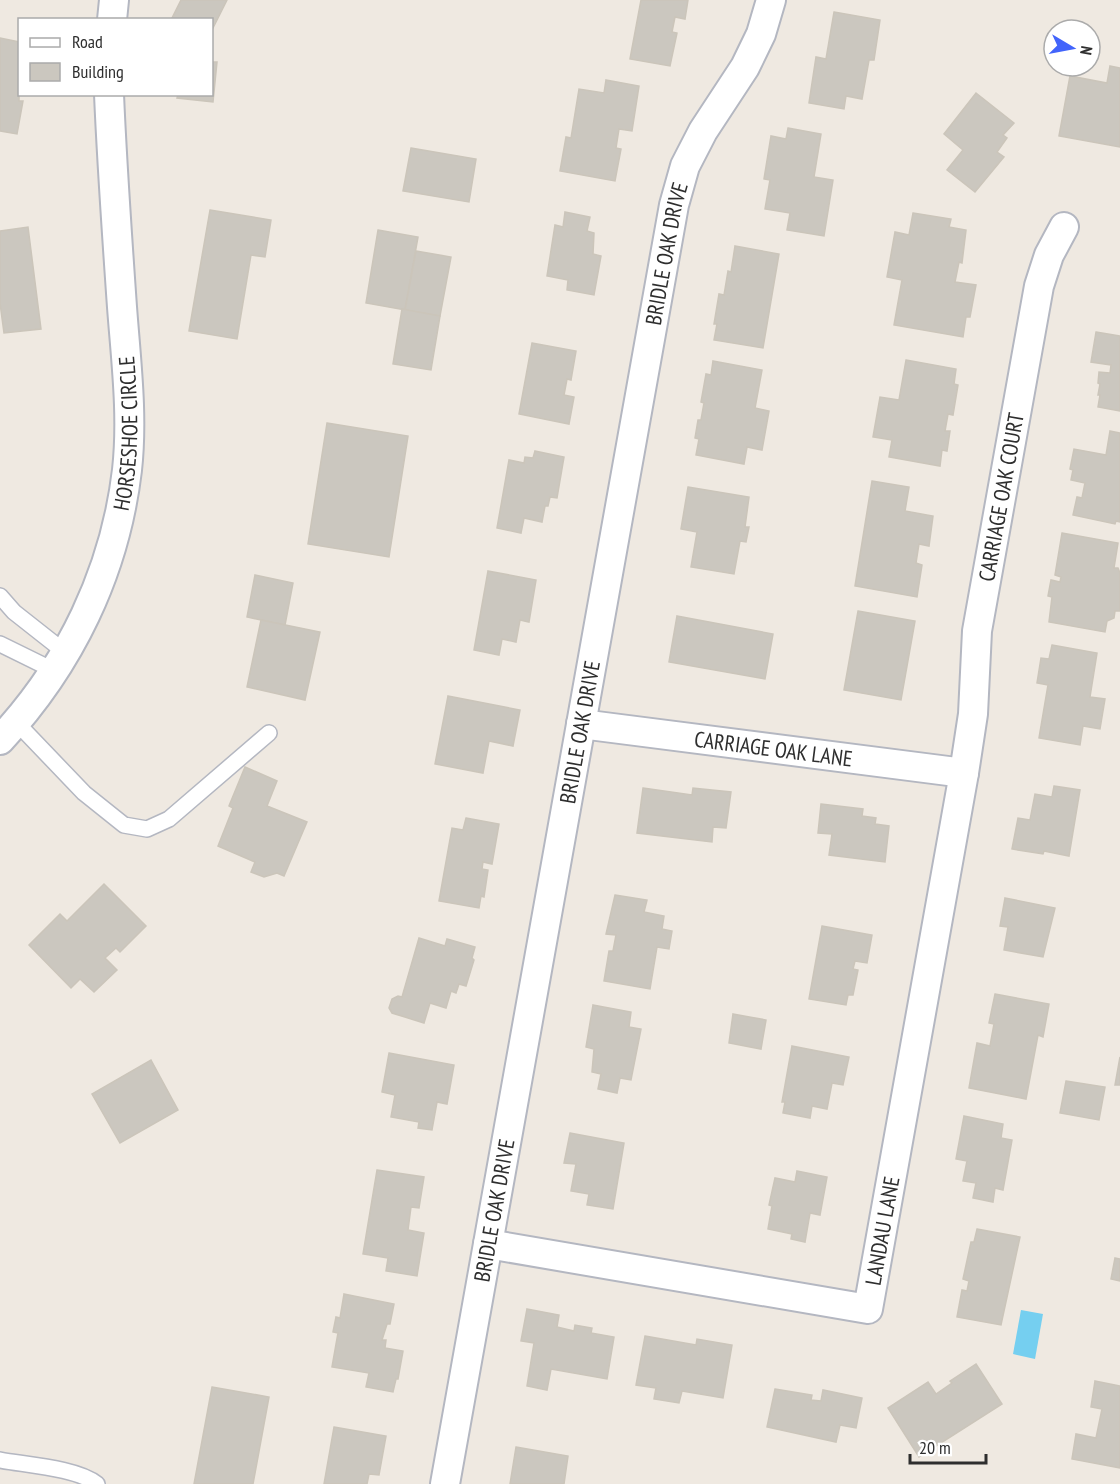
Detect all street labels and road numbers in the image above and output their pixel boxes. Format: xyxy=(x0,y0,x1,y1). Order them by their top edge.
street label: BRIDLE OAK DRIVE xyxy=(639,179,694,327)
street label: HORSESHOE CIRCLE xyxy=(107,355,143,513)
street label: CARRIAGE OAK COURT xyxy=(972,410,1030,583)
street label: BRIDLE OAK DRIVE xyxy=(553,658,606,806)
street label: CARRIAGE OAK LANE xyxy=(693,725,854,773)
street label: BRIDLE OAK DRIVE xyxy=(467,1137,521,1284)
street label: LANDAU LANE xyxy=(859,1174,906,1287)

